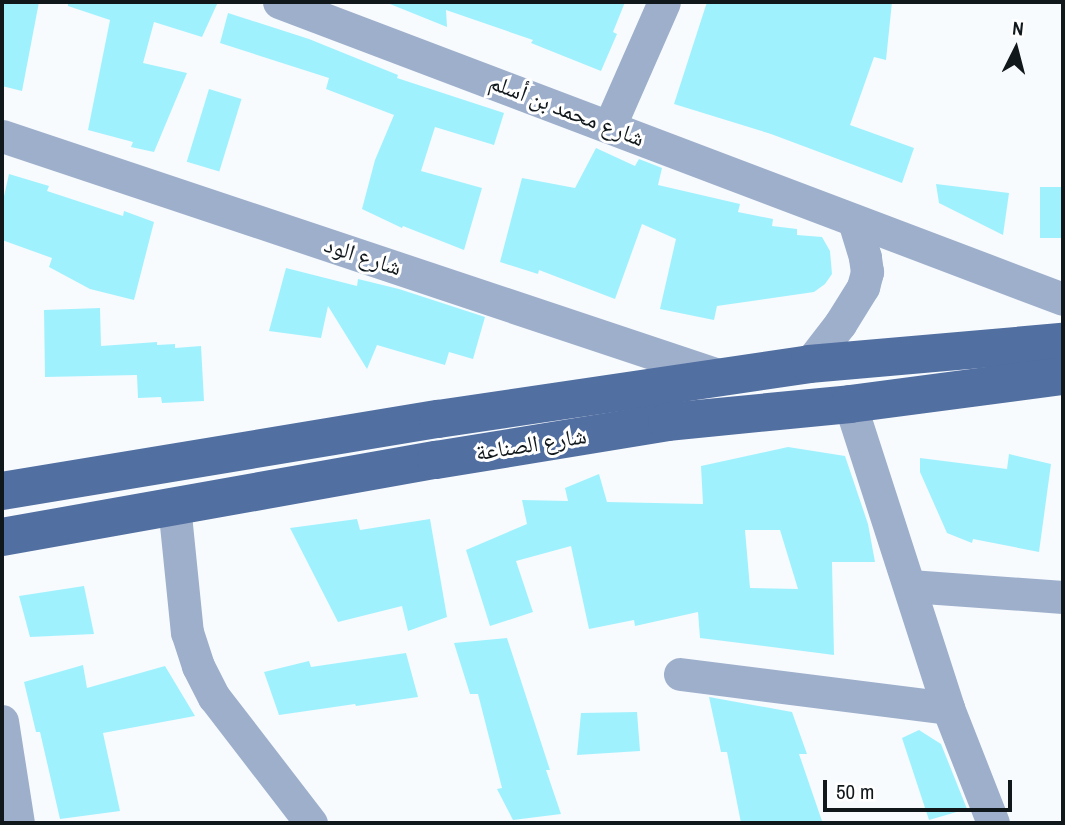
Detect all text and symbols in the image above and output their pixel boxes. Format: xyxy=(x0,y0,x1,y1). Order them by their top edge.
north arrow xyxy=(981,14,1051,84)
text: N xyxy=(1011,15,1025,42)
street label: شارع محمد بن أسلم xyxy=(486,68,648,152)
street label: شارع الود xyxy=(321,231,405,281)
street label: شارع الصناعة xyxy=(474,422,588,466)
scale bar xyxy=(827,766,1016,810)
text: 50 m xyxy=(836,777,874,806)

